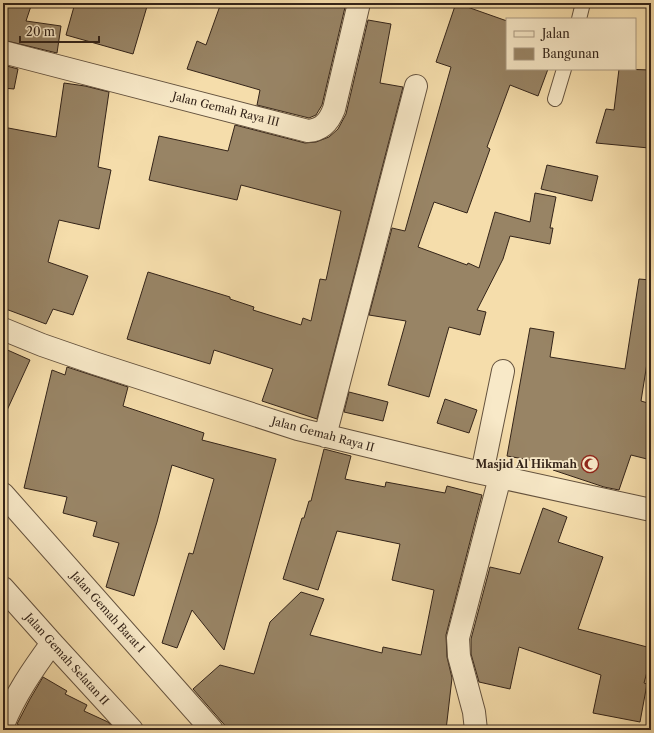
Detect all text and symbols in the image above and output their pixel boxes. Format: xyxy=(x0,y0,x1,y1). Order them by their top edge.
scale bar xyxy=(20,18,99,44)
legend xyxy=(506,18,636,70)
text: 20 m xyxy=(26,24,55,39)
text: Jalan xyxy=(540,26,570,41)
text: Bangunan xyxy=(542,46,600,61)
street label: Jalan Gemah Raya III xyxy=(169,88,281,129)
street label: Jalan Gemah Raya II xyxy=(268,413,376,454)
mosque icon: Masjid Al Hikmah xyxy=(580,454,600,474)
place label: Masjid Al Hikmah xyxy=(476,457,577,471)
street label: Jalan Gemah Barat I xyxy=(67,567,148,655)
street label: Jalan Gemah Selatan II xyxy=(21,609,112,708)

